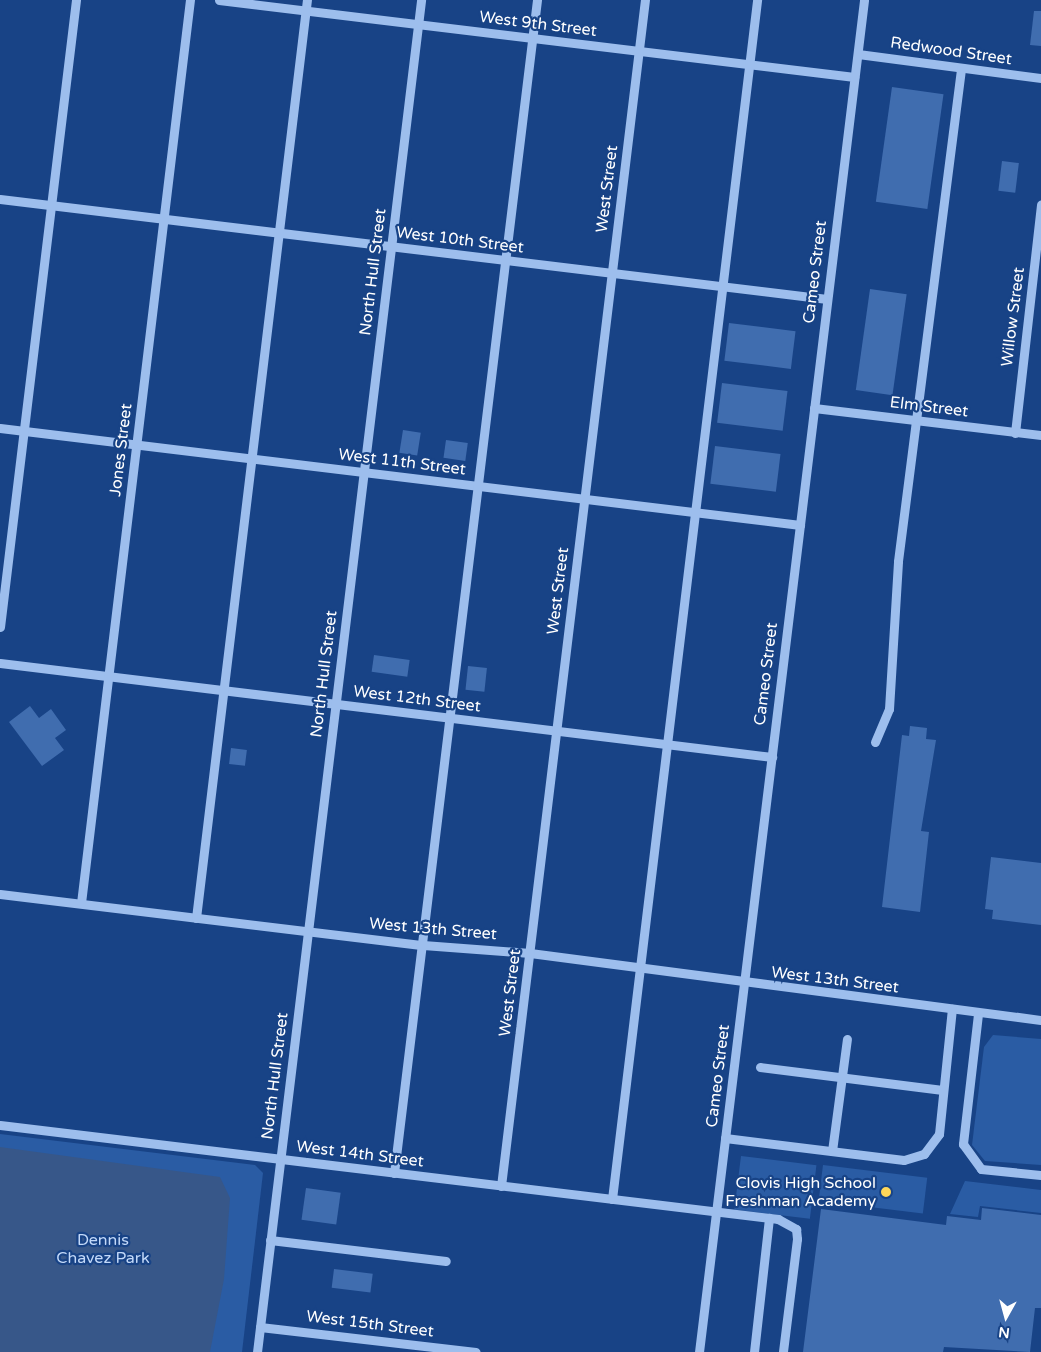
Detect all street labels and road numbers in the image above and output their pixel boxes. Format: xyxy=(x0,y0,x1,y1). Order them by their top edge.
street label: West 9th Street xyxy=(478,7,598,41)
street label: Redwood Street xyxy=(889,33,1013,69)
street label: West Street xyxy=(592,144,622,234)
street label: North Hull Street xyxy=(356,207,390,337)
street label: Cameo Street xyxy=(799,219,831,325)
street label: West 10th Street xyxy=(395,223,525,257)
street label: Willow Street xyxy=(997,266,1029,368)
street label: Elm Street xyxy=(889,393,969,421)
street label: Jones Street xyxy=(106,402,136,498)
street label: West 11th Street xyxy=(337,445,467,479)
street label: West Street xyxy=(543,546,573,636)
street label: North Hull Street xyxy=(307,609,341,739)
street label: Cameo Street xyxy=(750,621,782,727)
street label: West 12th Street xyxy=(352,682,482,716)
street label: West 13th Street xyxy=(368,914,498,944)
street label: West Street xyxy=(495,948,525,1038)
street label: West 13th Street xyxy=(770,963,900,997)
street label: North Hull Street xyxy=(258,1011,292,1141)
street label: Cameo Street xyxy=(702,1023,734,1129)
street label: West 14th Street xyxy=(295,1137,425,1171)
street label: West 15th Street xyxy=(305,1307,435,1341)

